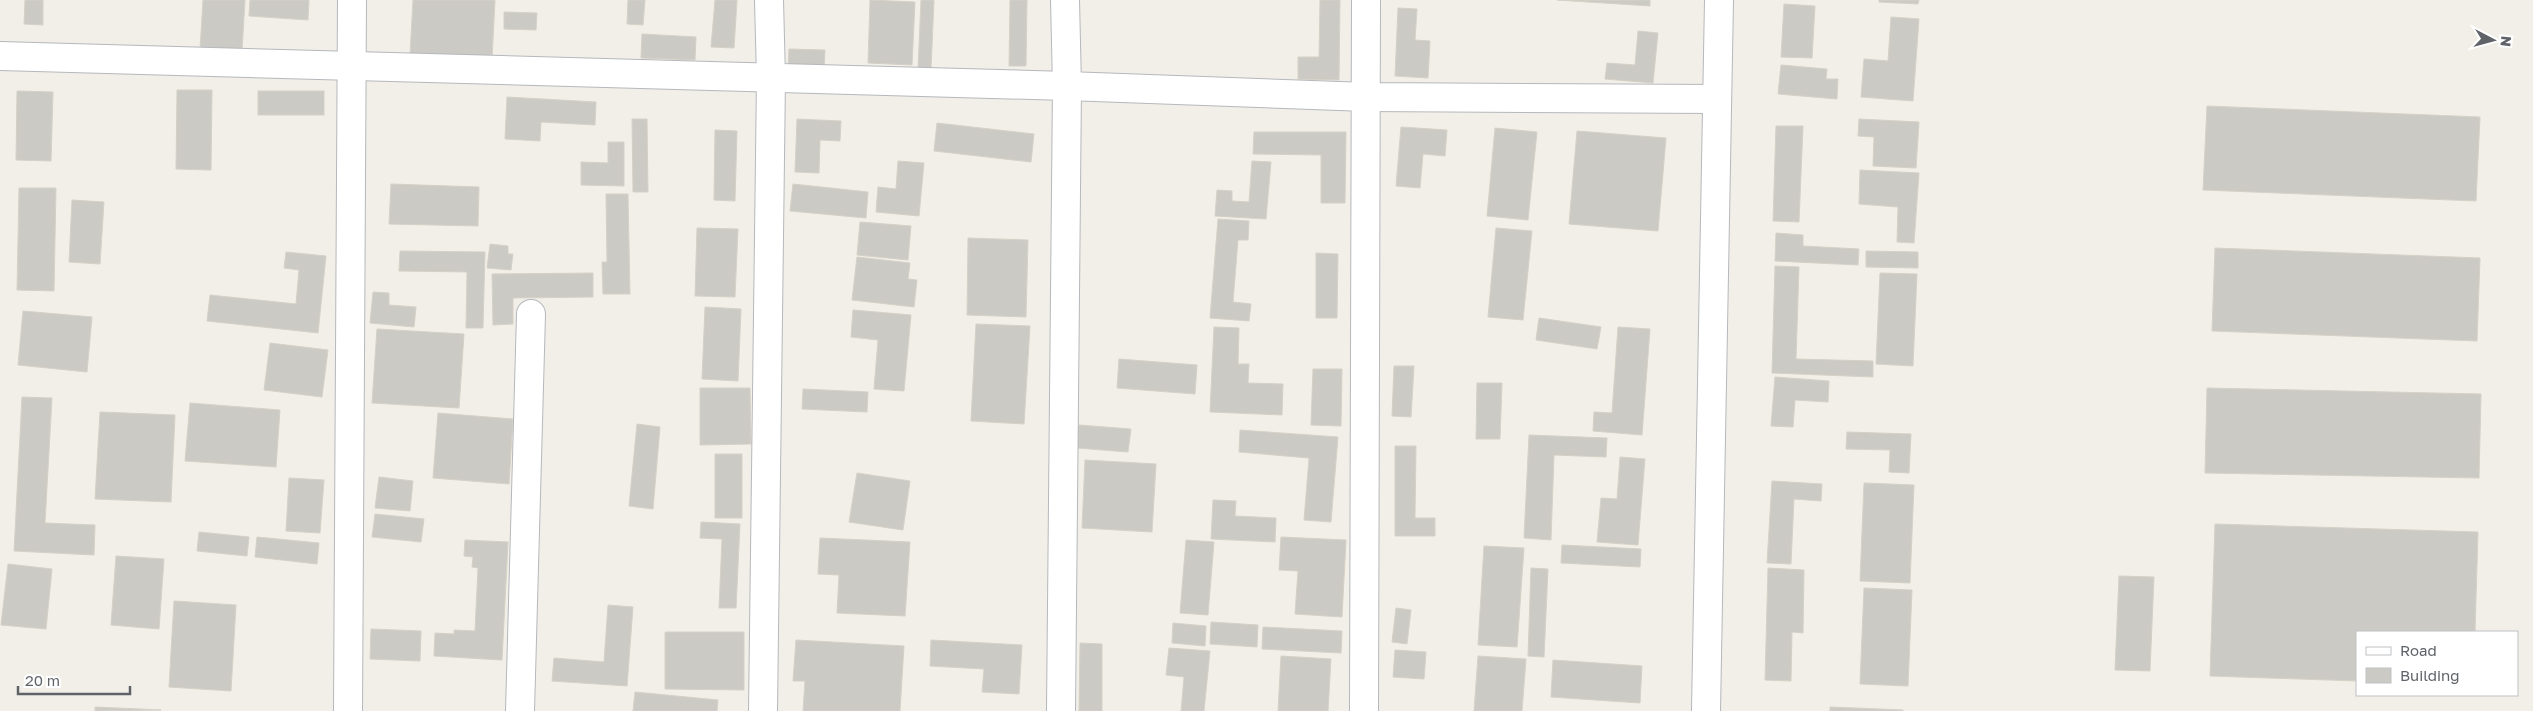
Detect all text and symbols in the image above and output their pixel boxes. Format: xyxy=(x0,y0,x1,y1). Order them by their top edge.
north arrow xyxy=(2468,15,2518,65)
text: N xyxy=(2497,35,2515,48)
legend xyxy=(2356,631,2518,696)
text: Road xyxy=(2400,641,2437,659)
scale bar xyxy=(18,664,130,696)
text: Building xyxy=(2400,666,2460,684)
text: 20 m xyxy=(25,671,60,689)

